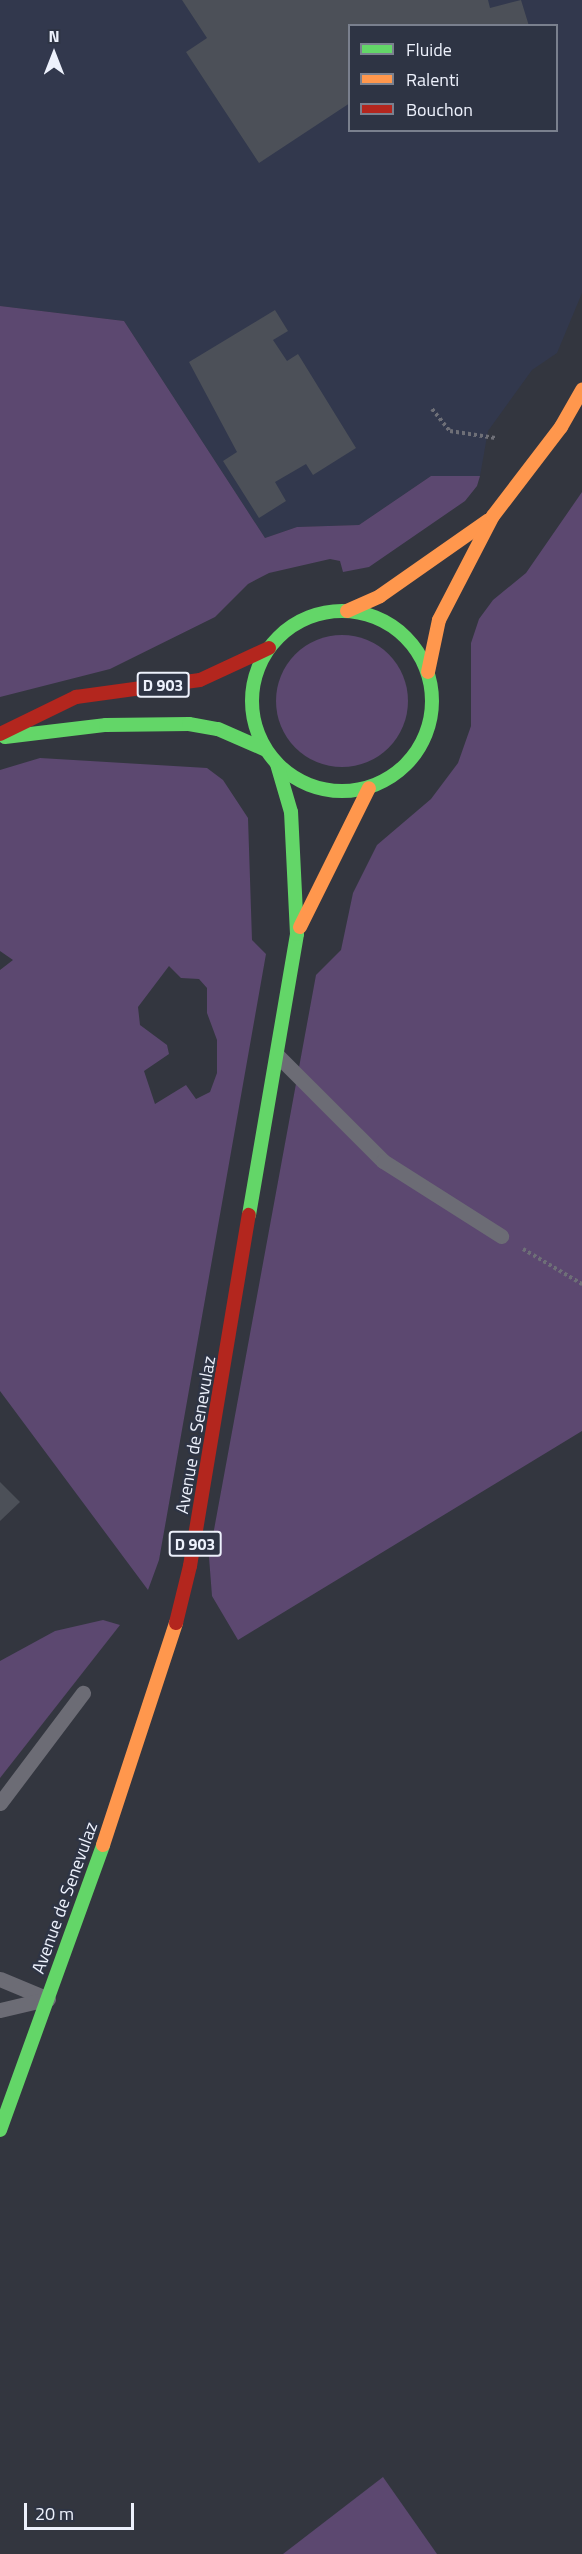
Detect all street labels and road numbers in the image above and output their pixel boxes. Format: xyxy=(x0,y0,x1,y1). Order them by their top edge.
road number: D 903 xyxy=(136,672,190,698)
street label: Avenue de Senevulaz xyxy=(171,1354,221,1516)
road number: D 903 xyxy=(168,1531,222,1557)
street label: Avenue de Senevulaz xyxy=(28,1819,102,1977)

